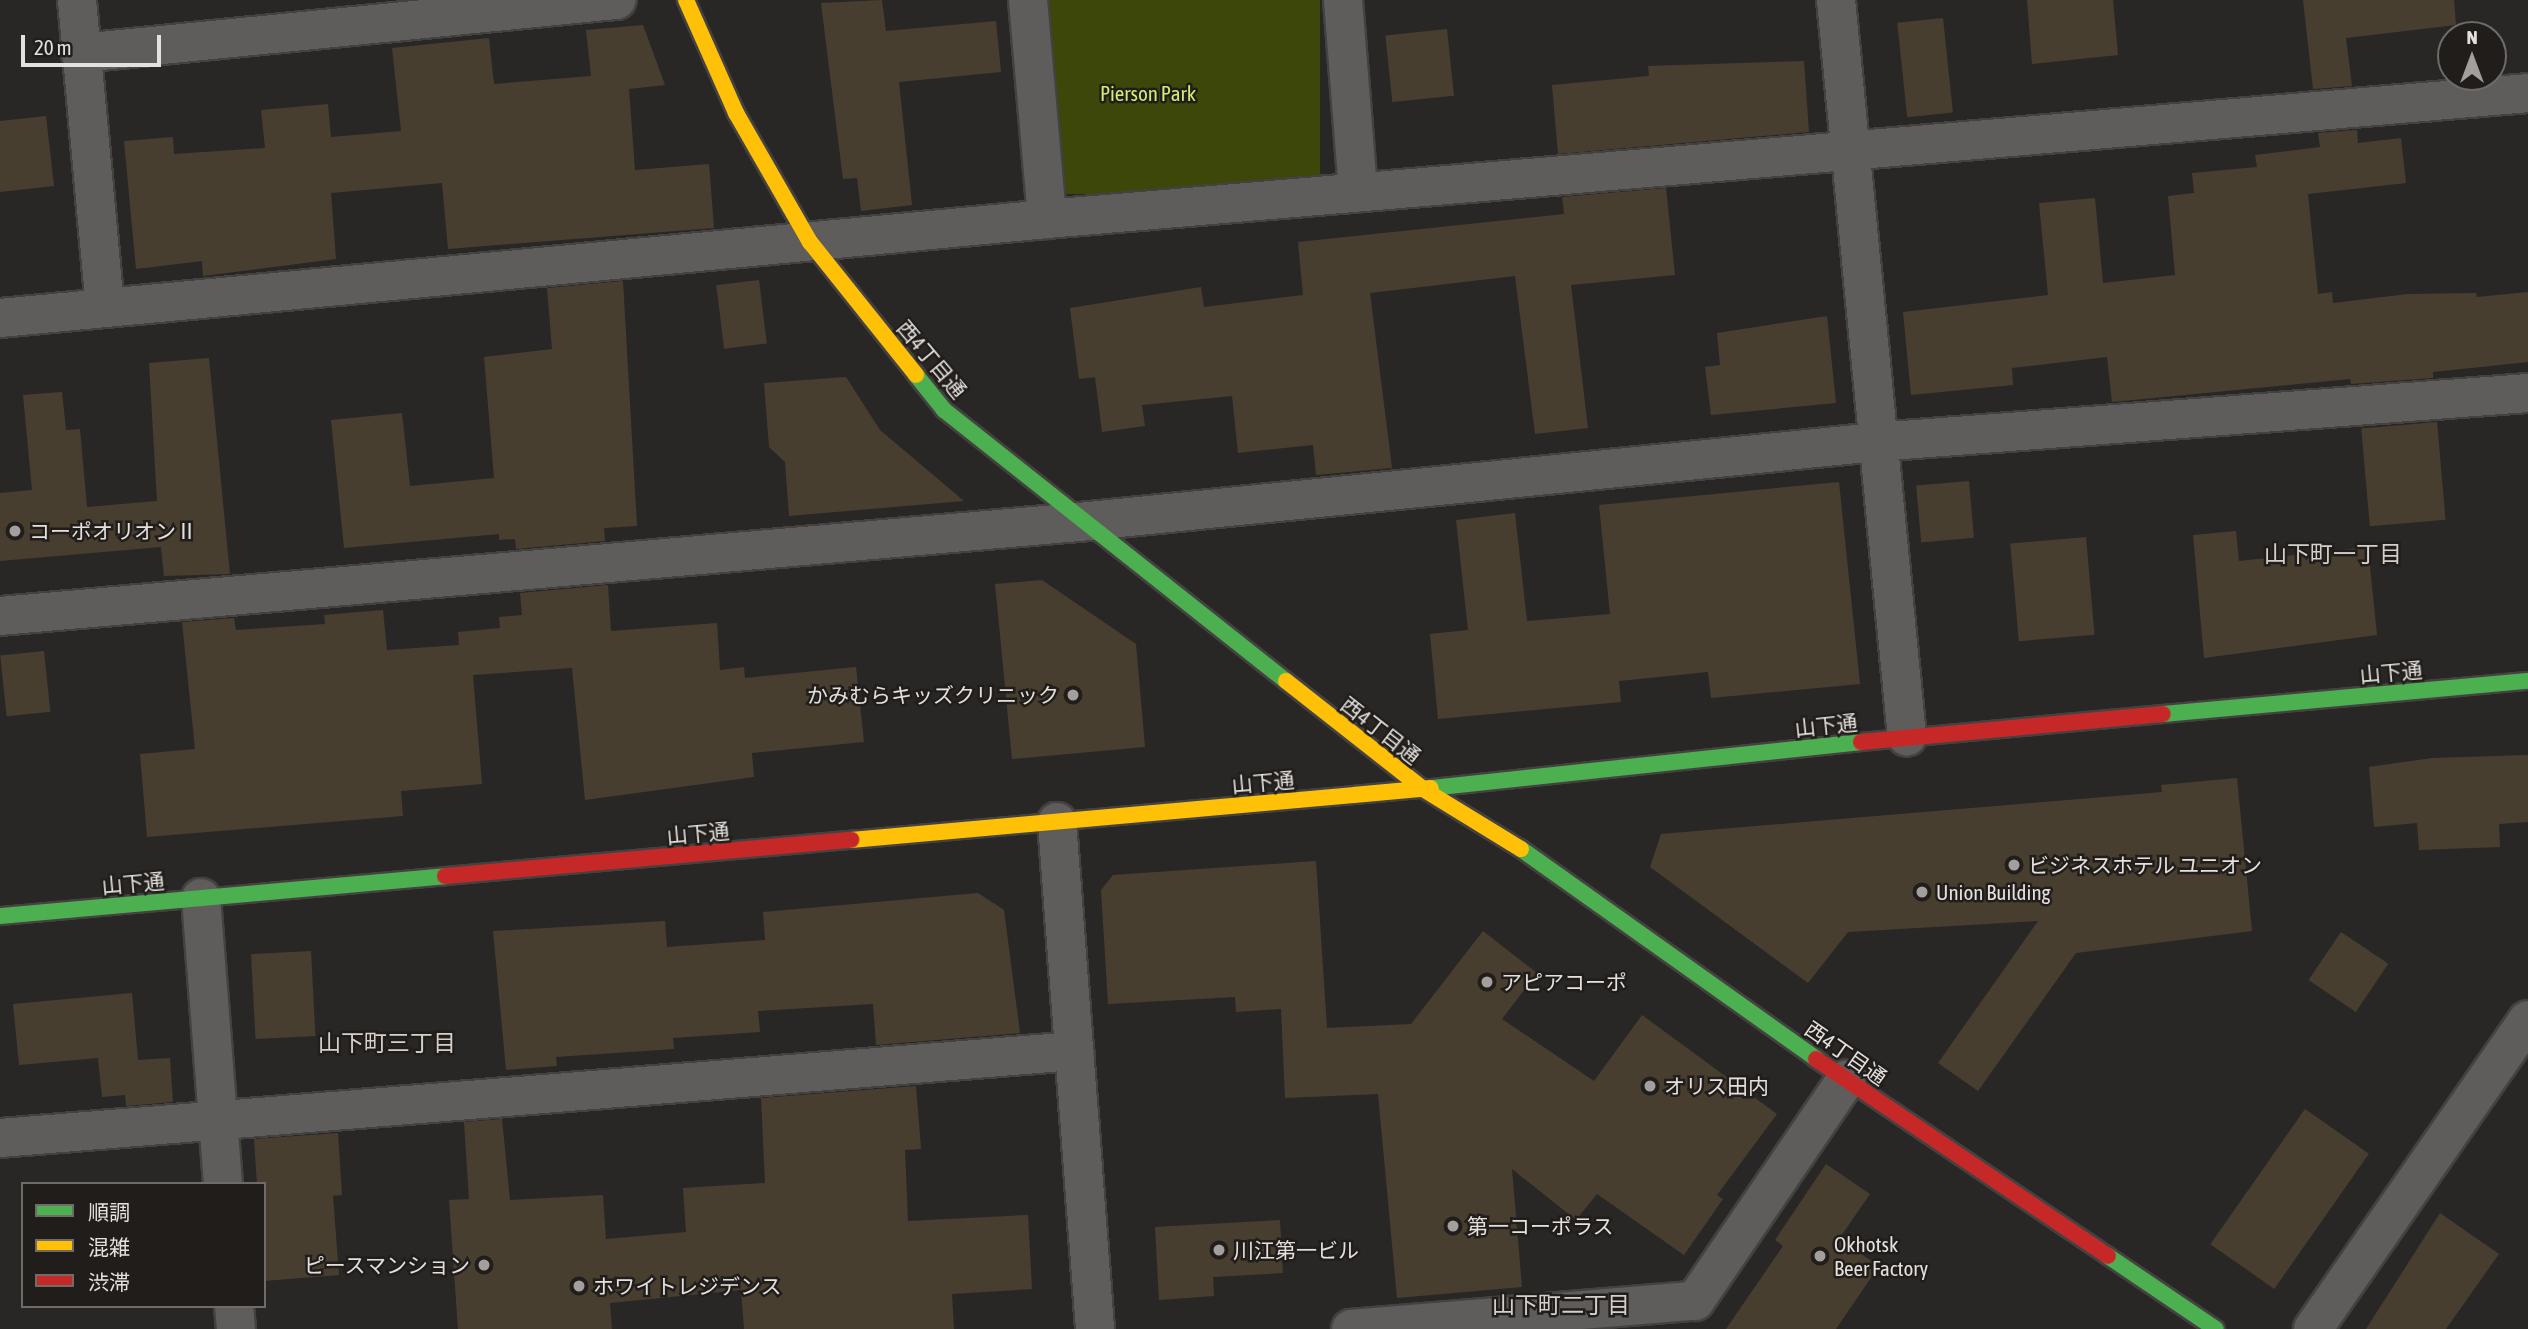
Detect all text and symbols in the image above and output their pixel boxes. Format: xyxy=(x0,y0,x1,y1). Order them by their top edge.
scale bar xyxy=(24,21,164,65)
north arrow xyxy=(2437,21,2507,91)
text: N xyxy=(2466,26,2478,48)
text: 20 m xyxy=(34,35,72,59)
park label: Pierson Park xyxy=(1100,80,1196,106)
street label: 西4丁目通 xyxy=(892,315,972,403)
place label: コーポオリオンⅡ xyxy=(29,518,197,544)
marker: コーポオリオンⅡ xyxy=(7,523,23,539)
district label: 山下町一丁目 xyxy=(2264,540,2402,568)
street label: 山下通 xyxy=(2359,657,2423,687)
place label: かみむらキッズクリニック xyxy=(807,682,1059,708)
marker: かみむらキッズクリニック xyxy=(1065,687,1081,703)
street label: 西4丁目通 xyxy=(1336,691,1426,769)
street label: 山下通 xyxy=(1793,709,1859,741)
street label: 山下通 xyxy=(1231,767,1295,797)
street label: 山下通 xyxy=(666,818,730,848)
place label: ビジネスホテル ユニオン xyxy=(2028,852,2262,878)
marker: ビジネスホテル ユニオン xyxy=(2006,857,2022,873)
street label: 山下通 xyxy=(101,868,165,898)
place label: Union Building xyxy=(1936,879,2051,905)
marker: Union Building xyxy=(1914,884,1930,900)
place label: アピアコーポ xyxy=(1501,969,1627,995)
marker: アピアコーポ xyxy=(1479,974,1495,990)
street label: 西4丁目通 xyxy=(1800,1016,1892,1090)
district label: 山下町三丁目 xyxy=(318,1029,456,1057)
place label: オリス田内 xyxy=(1664,1073,1769,1099)
marker: オリス田内 xyxy=(1642,1078,1658,1094)
legend xyxy=(21,1182,266,1308)
text: 順調 xyxy=(88,1200,130,1224)
place label: 第一コーポラス xyxy=(1467,1213,1614,1239)
marker: 第一コーポラス xyxy=(1445,1218,1461,1234)
place label: Okhotsk Beer Factory xyxy=(1834,1231,1928,1281)
text: 混雑 xyxy=(88,1235,130,1259)
place label: 川江第一ビル xyxy=(1233,1237,1359,1263)
marker: 川江第一ビル xyxy=(1211,1242,1227,1258)
marker: Okhotsk Beer Factory xyxy=(1812,1248,1828,1264)
place label: ピースマンション xyxy=(302,1252,470,1278)
marker: ピースマンション xyxy=(476,1257,492,1273)
text: 渋滞 xyxy=(88,1270,130,1294)
place label: ホワイトレジデンス xyxy=(593,1273,782,1299)
marker: ホワイトレジデンス xyxy=(571,1278,587,1294)
district label: 山下町二丁目 xyxy=(1492,1291,1630,1319)

